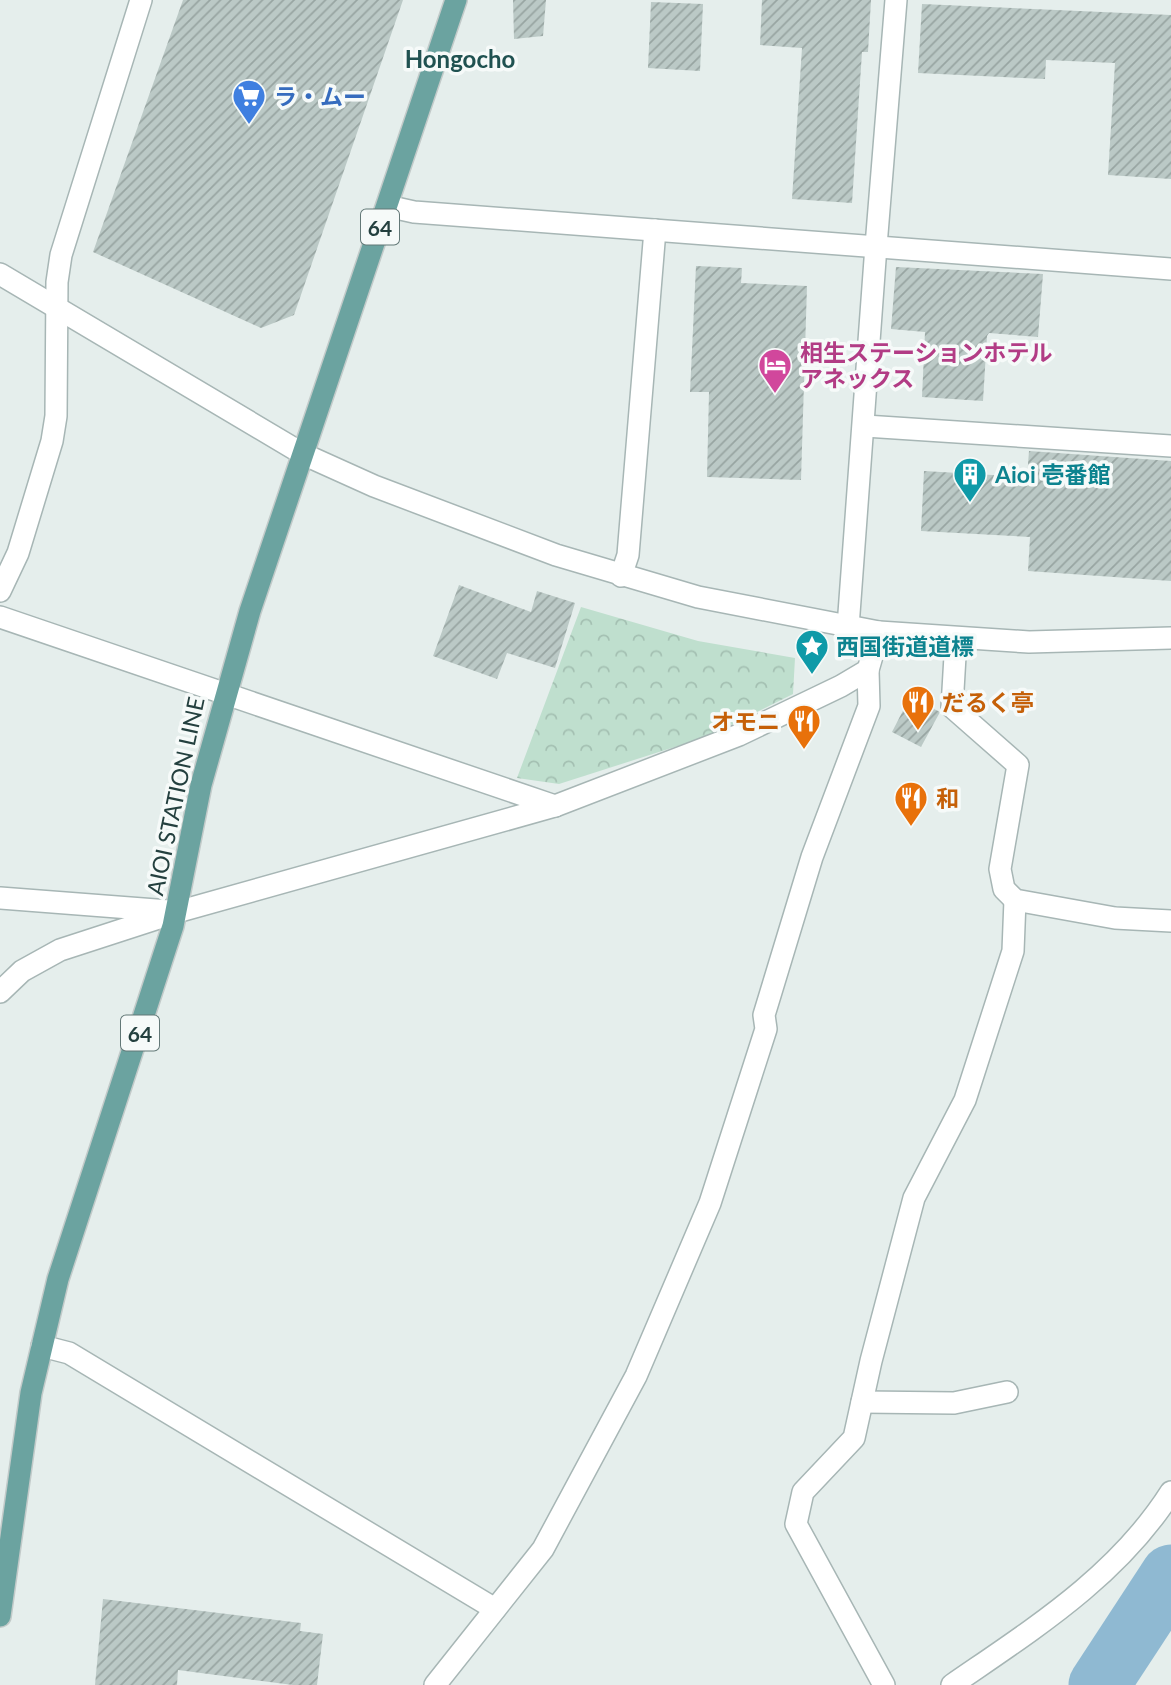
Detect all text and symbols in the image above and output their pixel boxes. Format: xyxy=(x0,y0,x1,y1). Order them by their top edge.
district label: Hongocho xyxy=(405,44,515,73)
supermarket icon: ラ・ムー xyxy=(230,77,268,126)
place label: ラ・ムー xyxy=(274,82,366,110)
road number: 64 xyxy=(361,210,399,244)
place label: 相生ステーションホテル アネックス xyxy=(800,338,1053,392)
hotel icon: 相生ステーションホテル アネックス xyxy=(756,346,794,395)
building icon: Aioi 壱番館 xyxy=(951,455,989,504)
place label: Aioi 壱番館 xyxy=(994,460,1110,488)
place icon: 西国街道道標 xyxy=(793,627,831,676)
place label: 西国街道道標 xyxy=(836,632,974,660)
restaurant icon: だるく亭 xyxy=(899,683,937,732)
place label: だるく亭 xyxy=(942,688,1034,716)
street label: AIOI STATION LINE xyxy=(140,694,210,898)
restaurant icon: オモニ xyxy=(785,702,823,751)
place label: オモニ xyxy=(711,707,780,735)
restaurant icon: 和 xyxy=(892,779,930,828)
place label: 和 xyxy=(936,784,959,812)
road number: 64 xyxy=(121,1016,159,1050)

